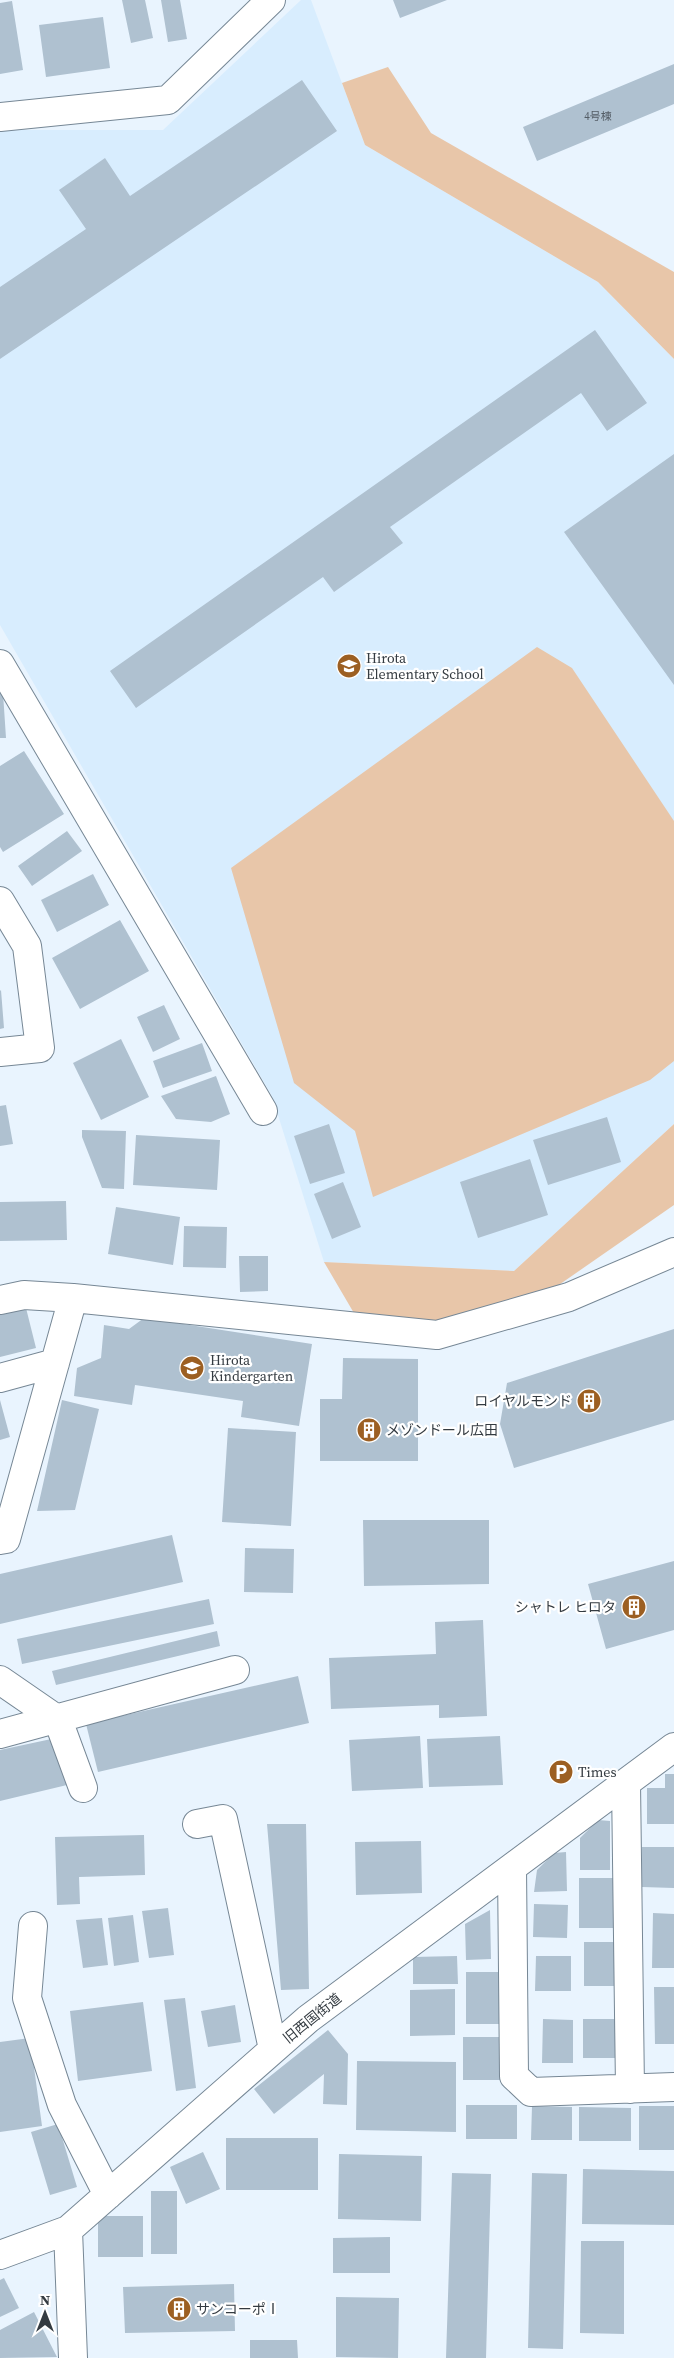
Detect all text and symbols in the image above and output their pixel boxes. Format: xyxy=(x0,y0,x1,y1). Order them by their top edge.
house number: 4号棟 xyxy=(584,109,612,124)
place label: Hirota Elementary School xyxy=(366,648,484,684)
school or university icon: Hirota Elementary School xyxy=(336,653,362,679)
place label: Hirota Kindergarten xyxy=(210,1350,294,1386)
school or university icon: Hirota Kindergarten xyxy=(179,1355,205,1381)
building icon: ロイヤルモンド xyxy=(576,1388,602,1414)
place label: ロイヤルモンド xyxy=(474,1391,572,1411)
building icon: メゾンドール広田 xyxy=(356,1417,382,1443)
place label: メゾンドール広田 xyxy=(386,1420,498,1440)
building icon: シャトレ ヒロタ xyxy=(621,1594,647,1620)
place label: シャトレ ヒロタ xyxy=(515,1597,616,1617)
parking icon: Times xyxy=(548,1759,574,1785)
place label: Times xyxy=(578,1762,616,1782)
street label: 旧西国街道 xyxy=(279,1988,345,2048)
north arrow xyxy=(20,2288,70,2338)
text: N xyxy=(40,2290,50,2310)
building icon: サンコーポⅠ xyxy=(166,2296,192,2322)
place label: サンコーポⅠ xyxy=(196,2299,280,2319)

